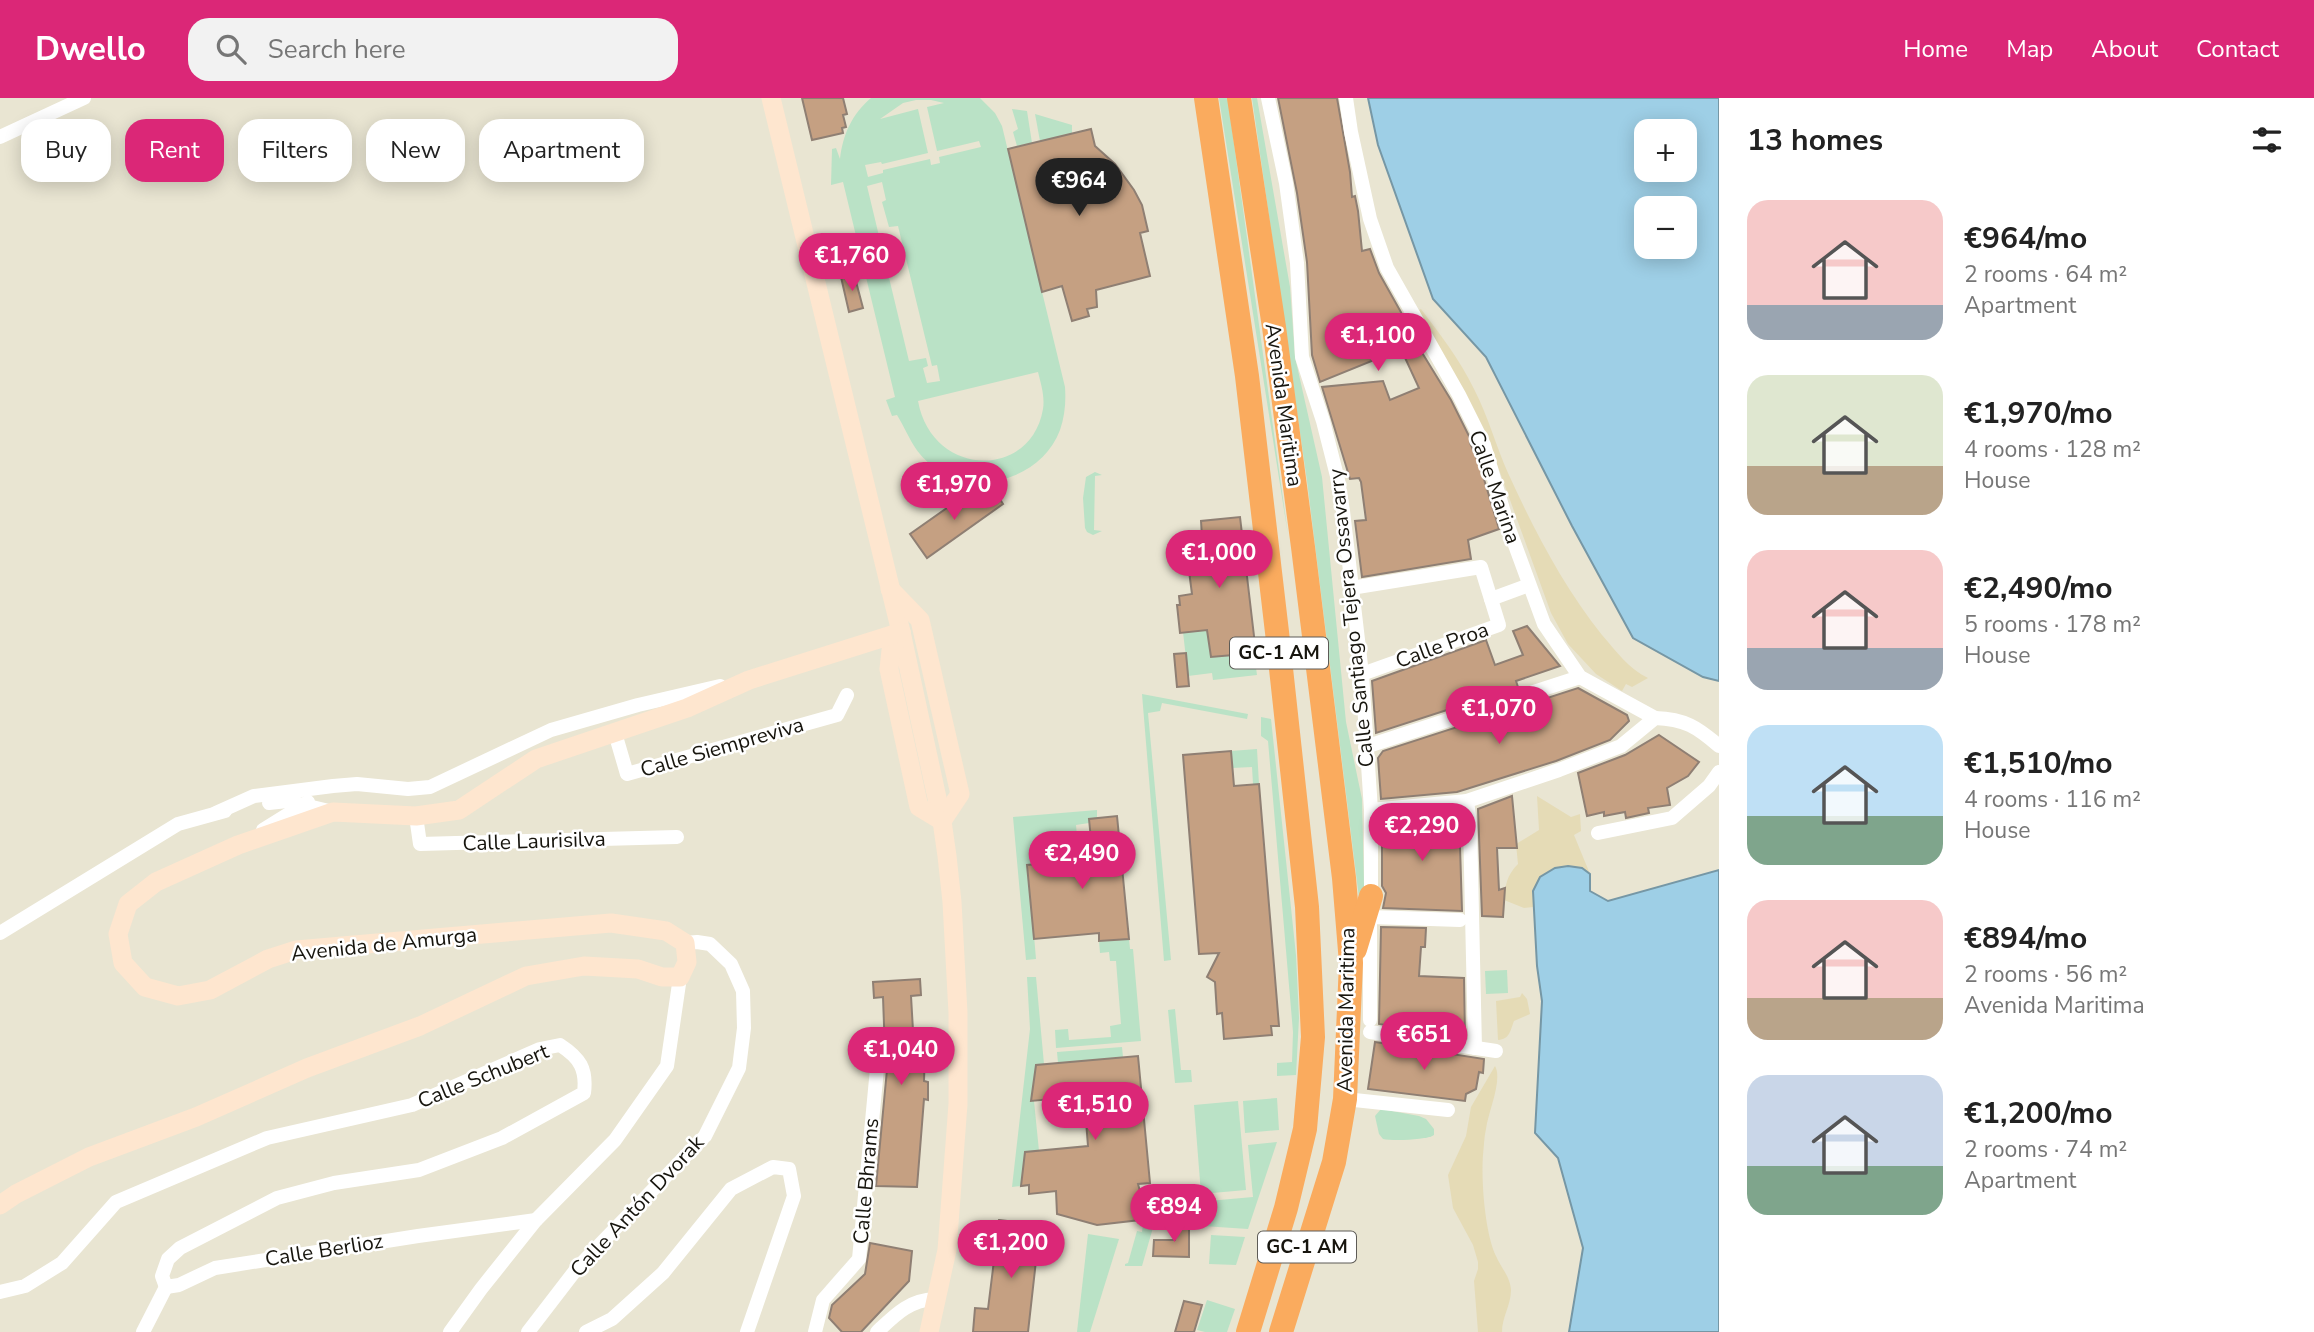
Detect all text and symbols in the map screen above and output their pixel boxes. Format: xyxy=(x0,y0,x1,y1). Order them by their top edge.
search box xyxy=(188,18,678,81)
text: Dwello xyxy=(35,27,146,72)
icon: search xyxy=(212,30,250,68)
text: Search here xyxy=(268,32,406,67)
text: Home xyxy=(1903,33,1968,65)
text: Map xyxy=(2006,33,2053,65)
text: About xyxy=(2091,33,2158,65)
text: Contact xyxy=(2196,33,2279,65)
chip: Buy xyxy=(21,119,111,182)
chip: Rent xyxy=(125,119,224,182)
chip: Filters xyxy=(238,119,352,182)
chip: New xyxy=(366,119,465,182)
chip: Apartment xyxy=(479,119,644,182)
map controls xyxy=(1634,119,1697,259)
button: + xyxy=(1634,119,1697,182)
text: 13 homes xyxy=(1747,120,1883,161)
icon: filters xyxy=(2248,121,2286,159)
pin: €964 xyxy=(1038,158,1120,218)
text: €964 xyxy=(1051,165,1107,196)
button: − xyxy=(1634,196,1697,259)
text: €964/mo xyxy=(1964,218,2087,259)
icon: home xyxy=(1803,228,1887,312)
pin: €1,760 xyxy=(795,234,909,293)
text: €1,760 xyxy=(815,240,889,271)
text: 2 rooms · 64 m² xyxy=(1964,259,2127,290)
text: Apartment xyxy=(1964,290,2076,321)
pin: €1,100 xyxy=(1321,314,1435,373)
text: €1,100 xyxy=(1341,320,1415,351)
street label: Avenida Maritima xyxy=(1259,321,1309,489)
text: €1,970/mo xyxy=(1964,393,2113,434)
icon: home xyxy=(1803,403,1887,487)
street label: Calle Marina xyxy=(1462,426,1528,548)
text: 4 rooms · 128 m² xyxy=(1964,434,2141,465)
pin: €1,970 xyxy=(897,462,1011,522)
text: House xyxy=(1964,465,2031,496)
street label: Calle Santiago Tejera Ossavarry xyxy=(1321,467,1381,769)
text: €1,970 xyxy=(917,469,991,500)
pin: €1,000 xyxy=(1162,531,1276,590)
text: €1,000 xyxy=(1182,537,1256,568)
text: €2,490/mo xyxy=(1964,568,2113,609)
icon: home xyxy=(1803,578,1887,662)
text: 5 rooms · 178 m² xyxy=(1964,609,2141,640)
street label: Calle Proa xyxy=(1392,615,1492,675)
road number: GC-1 AM xyxy=(1230,638,1328,668)
text: House xyxy=(1964,640,2031,671)
pin: €1,070 xyxy=(1442,686,1556,746)
text: €1,070 xyxy=(1462,693,1536,724)
street label: Calle Siempreviva xyxy=(637,710,807,784)
text: €1,510/mo xyxy=(1964,743,2113,784)
icon: home xyxy=(1803,753,1887,837)
text: 4 rooms · 116 m² xyxy=(1964,784,2141,815)
pin: €2,290 xyxy=(1365,804,1479,863)
text: €2,290 xyxy=(1385,810,1459,841)
text: House xyxy=(1964,815,2031,846)
street label: Calle Laurisilva xyxy=(462,825,606,857)
pin: €2,490 xyxy=(1025,832,1139,891)
text: €2,490 xyxy=(1045,838,1119,869)
text: €894/mo xyxy=(1964,918,2087,959)
street label: Avenida de Amurga xyxy=(290,920,478,968)
street label: Avenida Maritima xyxy=(1331,927,1361,1093)
icon: home xyxy=(1803,928,1887,1012)
text: 2 rooms · 56 m² xyxy=(1964,959,2127,990)
text: Avenida Maritima xyxy=(1964,990,2145,1021)
pin: €651 xyxy=(1383,1012,1465,1072)
text: €651 xyxy=(1396,1019,1452,1050)
pin: €1,040 xyxy=(844,1028,958,1087)
text: €1,040 xyxy=(864,1034,938,1065)
street label: Calle Schubert xyxy=(413,1037,553,1115)
pin: €1,510 xyxy=(1038,1082,1152,1142)
text: €1,510 xyxy=(1058,1089,1132,1120)
text: €1,200/mo xyxy=(1964,1093,2113,1134)
icon: home xyxy=(1803,1103,1887,1187)
street label: Calle Bhrams xyxy=(847,1117,885,1245)
street label: Calle Antón Dvorak xyxy=(564,1129,710,1283)
text: 2 rooms · 74 m² xyxy=(1964,1134,2127,1165)
text: Apartment xyxy=(1964,1165,2076,1196)
pin: €894 xyxy=(1133,1184,1215,1244)
text: €894 xyxy=(1146,1191,1202,1222)
pin: €1,200 xyxy=(954,1220,1068,1280)
street label: Calle Berlioz xyxy=(263,1227,385,1273)
text: €1,200 xyxy=(974,1227,1048,1258)
road number: GC-1 AM xyxy=(1258,1232,1356,1262)

